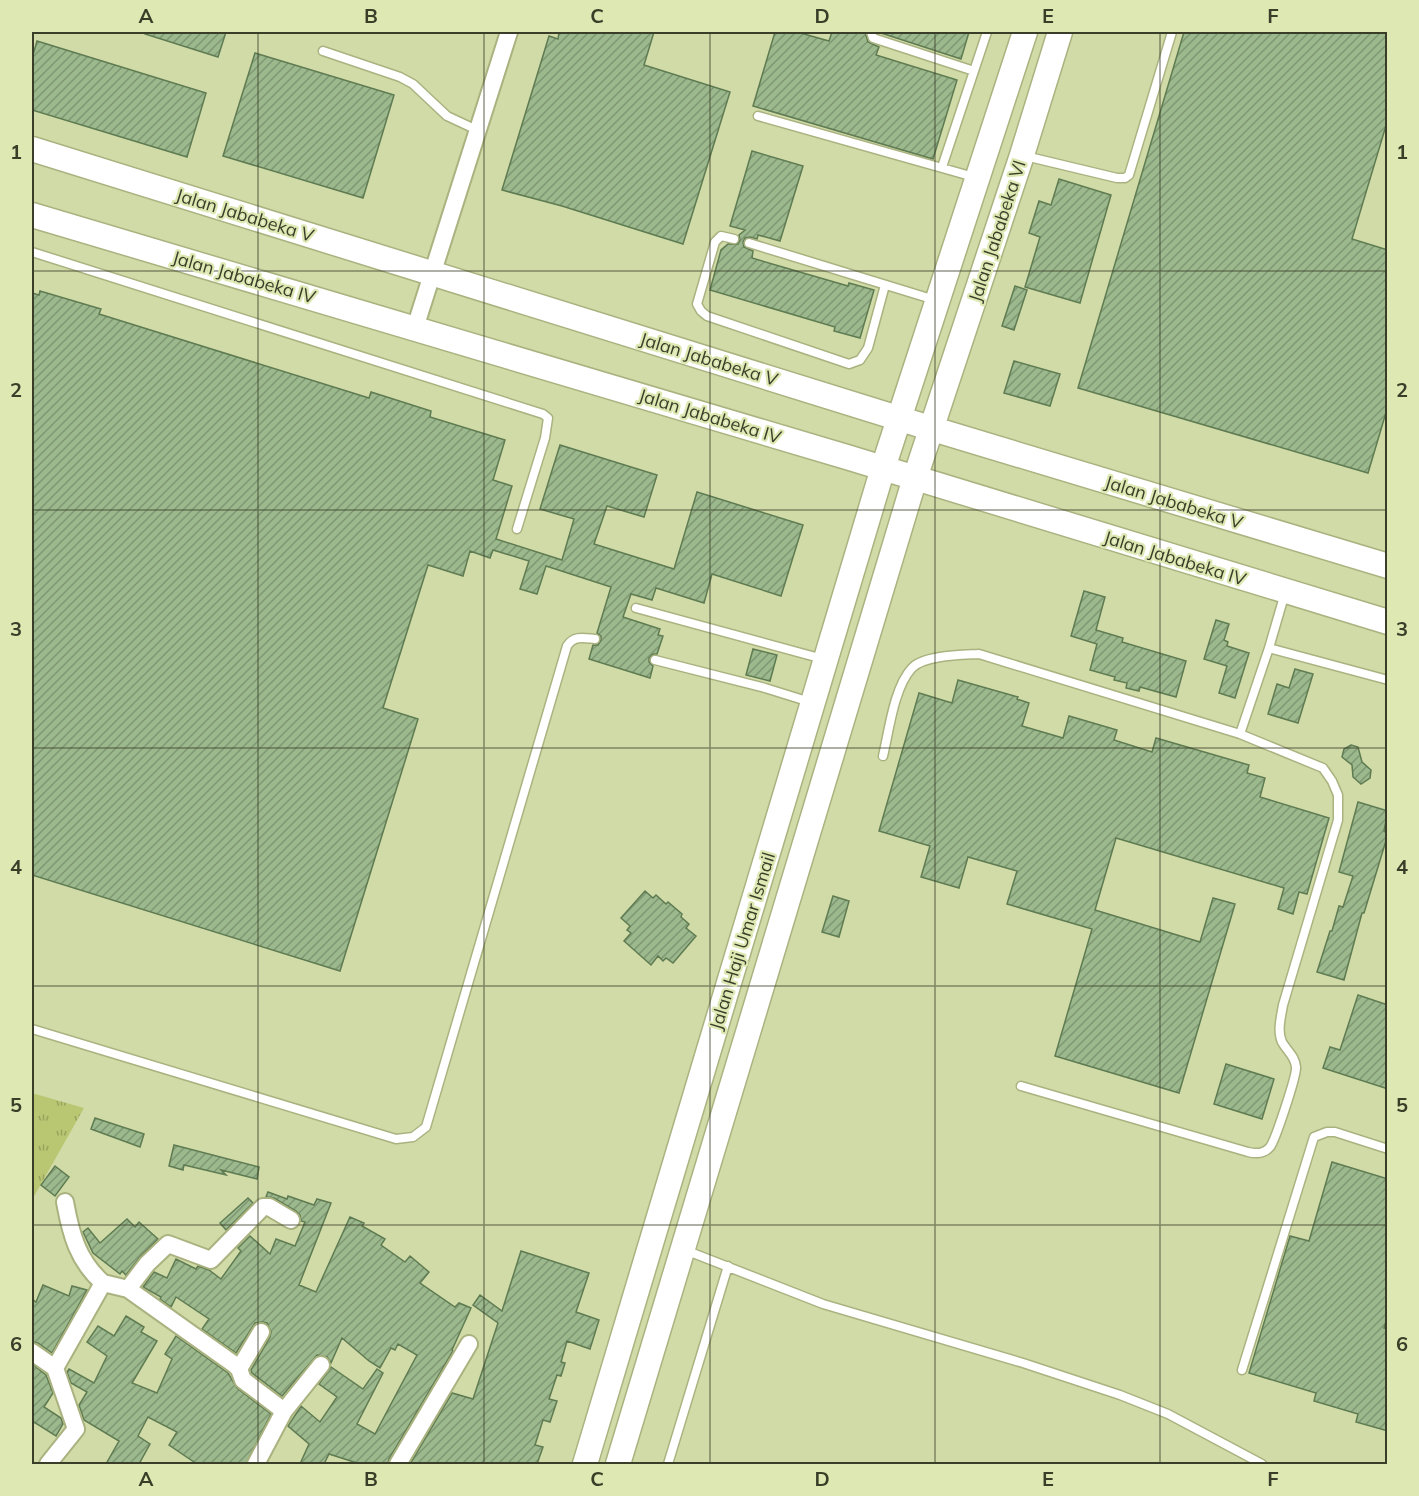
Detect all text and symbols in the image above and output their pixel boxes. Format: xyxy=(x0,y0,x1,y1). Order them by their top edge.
text: A xyxy=(139,3,154,28)
text: B xyxy=(364,3,378,28)
text: C xyxy=(590,3,604,28)
text: D xyxy=(814,3,830,28)
text: E xyxy=(1042,3,1054,28)
text: F xyxy=(1267,3,1279,28)
text: 1 xyxy=(10,139,22,164)
text: 1 xyxy=(1396,139,1408,164)
street label: Jalan Jababeka VI xyxy=(963,157,1031,305)
street label: Jalan Jababeka V xyxy=(173,183,317,247)
street label: Jalan Jababeka IV xyxy=(170,246,319,309)
street label: Jalan Jababeka V xyxy=(637,327,781,391)
text: 2 xyxy=(10,377,22,402)
text: 2 xyxy=(1396,377,1408,402)
street label: Jalan Jababeka IV xyxy=(636,383,784,449)
street label: Jalan Jababeka V xyxy=(1102,470,1246,534)
street label: Jalan Jababeka IV xyxy=(1101,525,1249,591)
text: 3 xyxy=(10,616,22,641)
text: 3 xyxy=(1396,616,1408,641)
street label: Jalan Haji Umar Ismail xyxy=(704,849,780,1033)
text: 4 xyxy=(10,854,22,879)
text: 4 xyxy=(1396,854,1408,879)
text: 5 xyxy=(10,1092,22,1117)
text: 5 xyxy=(1396,1092,1408,1117)
text: 6 xyxy=(10,1331,22,1356)
text: 6 xyxy=(1396,1331,1408,1356)
text: A xyxy=(139,1466,154,1491)
text: B xyxy=(364,1466,378,1491)
text: C xyxy=(590,1466,604,1491)
text: D xyxy=(814,1466,830,1491)
text: E xyxy=(1042,1466,1054,1491)
text: F xyxy=(1267,1466,1279,1491)

